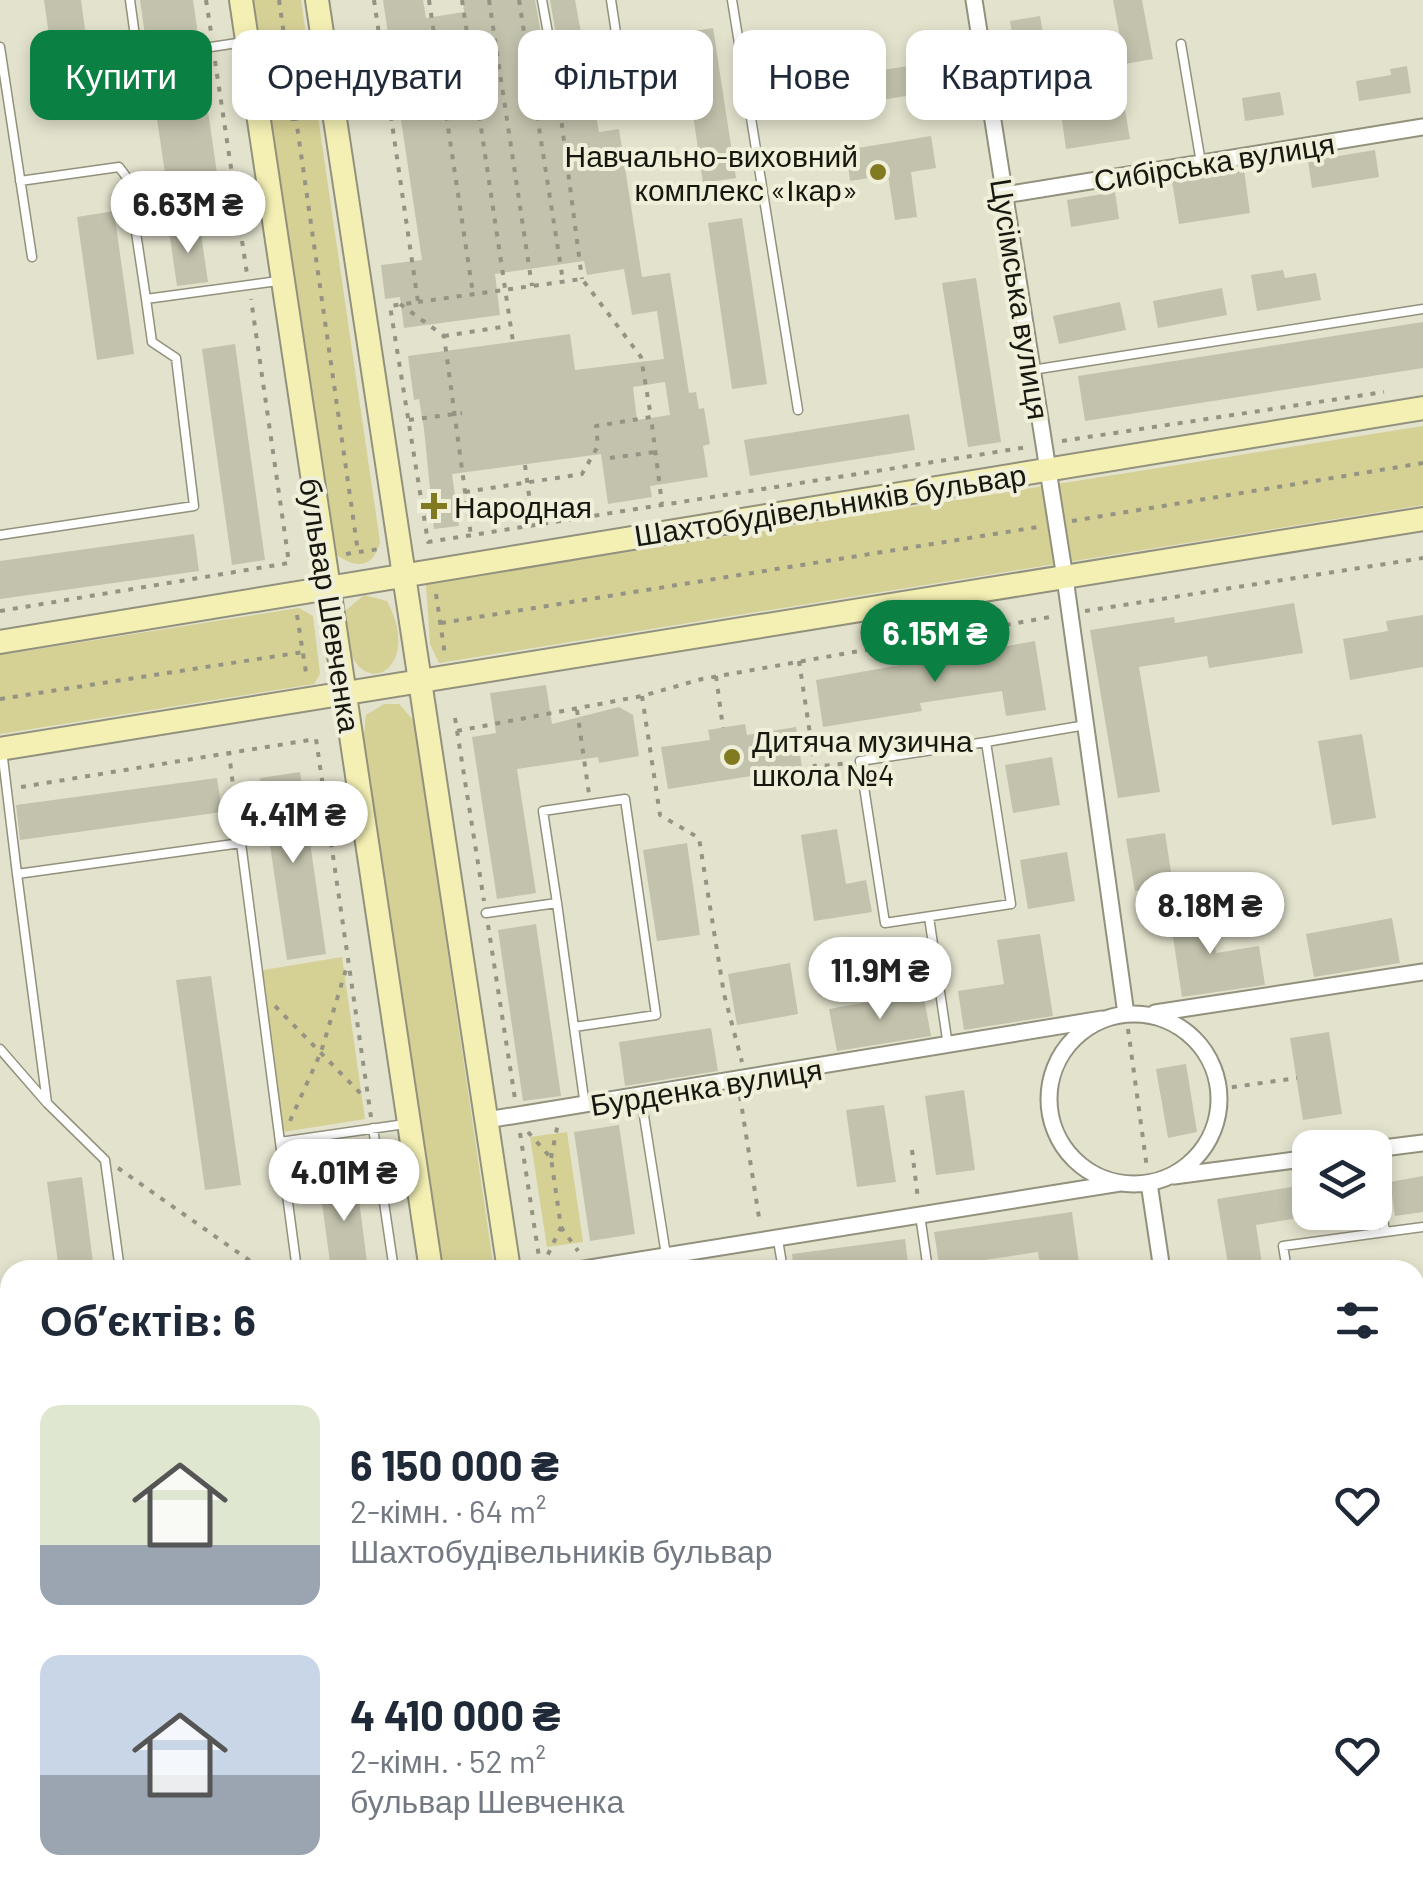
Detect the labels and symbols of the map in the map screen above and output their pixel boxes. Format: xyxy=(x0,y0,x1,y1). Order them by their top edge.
street label: Сибірська вулиця xyxy=(1091,124,1337,198)
place label: Навчально-виховний комплекс «Ікар» xyxy=(564,137,858,207)
marker: Навчально-виховний комплекс «Ікар» xyxy=(867,161,889,183)
pin: 6.63M ₴ xyxy=(96,171,280,256)
street label: Цусімська вулиця xyxy=(984,176,1058,422)
street label: Шахтобудівельників бульвар xyxy=(632,455,1028,553)
street label: бульвар Шевченка xyxy=(293,475,369,735)
place label: Народная xyxy=(454,488,592,524)
marker: Народная xyxy=(423,495,445,517)
pin: 6.15M ₴ xyxy=(843,600,1027,685)
place label: Дитяча музична школа №4 xyxy=(752,722,973,792)
marker: Дитяча музична школа №4 xyxy=(721,746,743,768)
pin: 4.41M ₴ xyxy=(201,781,385,866)
pin: 8.18M ₴ xyxy=(1118,872,1302,957)
pin: 11.9M ₴ xyxy=(788,937,972,1022)
street label: Бурденка вулиця xyxy=(588,1050,824,1122)
pin: 4.01M ₴ xyxy=(252,1139,436,1224)

